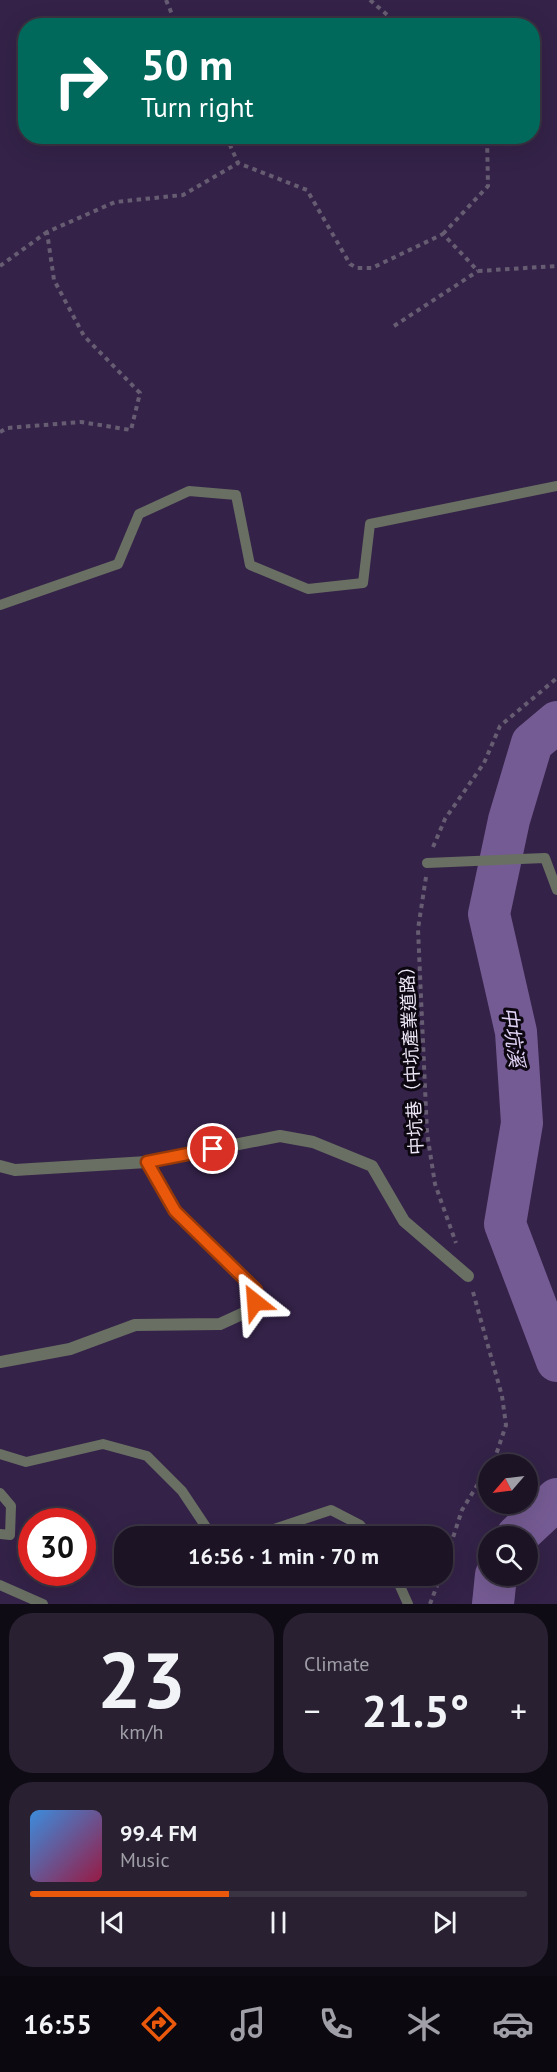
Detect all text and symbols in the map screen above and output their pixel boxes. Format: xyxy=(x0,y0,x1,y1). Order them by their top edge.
text: 50 m xyxy=(141,37,233,92)
icon: right xyxy=(42,42,120,120)
text: Turn right xyxy=(141,90,254,124)
street label: 中坑巷（中坑產業道路） xyxy=(394,957,428,1155)
water label: 中坑溪 xyxy=(496,1005,530,1071)
pin xyxy=(187,1123,238,1174)
icon: arrive xyxy=(196,1132,229,1165)
position arrow xyxy=(223,1270,287,1334)
north arrow xyxy=(478,1454,538,1514)
map controls xyxy=(478,1454,538,1586)
speed limit sign: 30 xyxy=(18,1508,96,1586)
button: search xyxy=(478,1526,538,1586)
text: 16:56 · 1 min · 70 m xyxy=(188,1542,379,1570)
text: 23 xyxy=(97,1629,186,1730)
text: Climate xyxy=(304,1651,370,1677)
text: 21.5° xyxy=(362,1681,469,1739)
text: − xyxy=(304,1689,321,1732)
text: + xyxy=(510,1689,527,1732)
text: km/h xyxy=(120,1719,163,1745)
text: 99.4 FM xyxy=(120,1819,197,1847)
text: Music xyxy=(120,1847,169,1873)
icon: previous xyxy=(96,1906,129,1939)
icon: pause xyxy=(262,1906,295,1939)
icon: next xyxy=(428,1906,461,1939)
icon: directions xyxy=(138,2003,180,2045)
icon: music xyxy=(227,2003,269,2045)
icon: phone xyxy=(315,2003,357,2045)
icon: climate xyxy=(403,2003,445,2045)
icon: car xyxy=(492,2003,534,2045)
text: 16:55 xyxy=(23,2007,92,2041)

